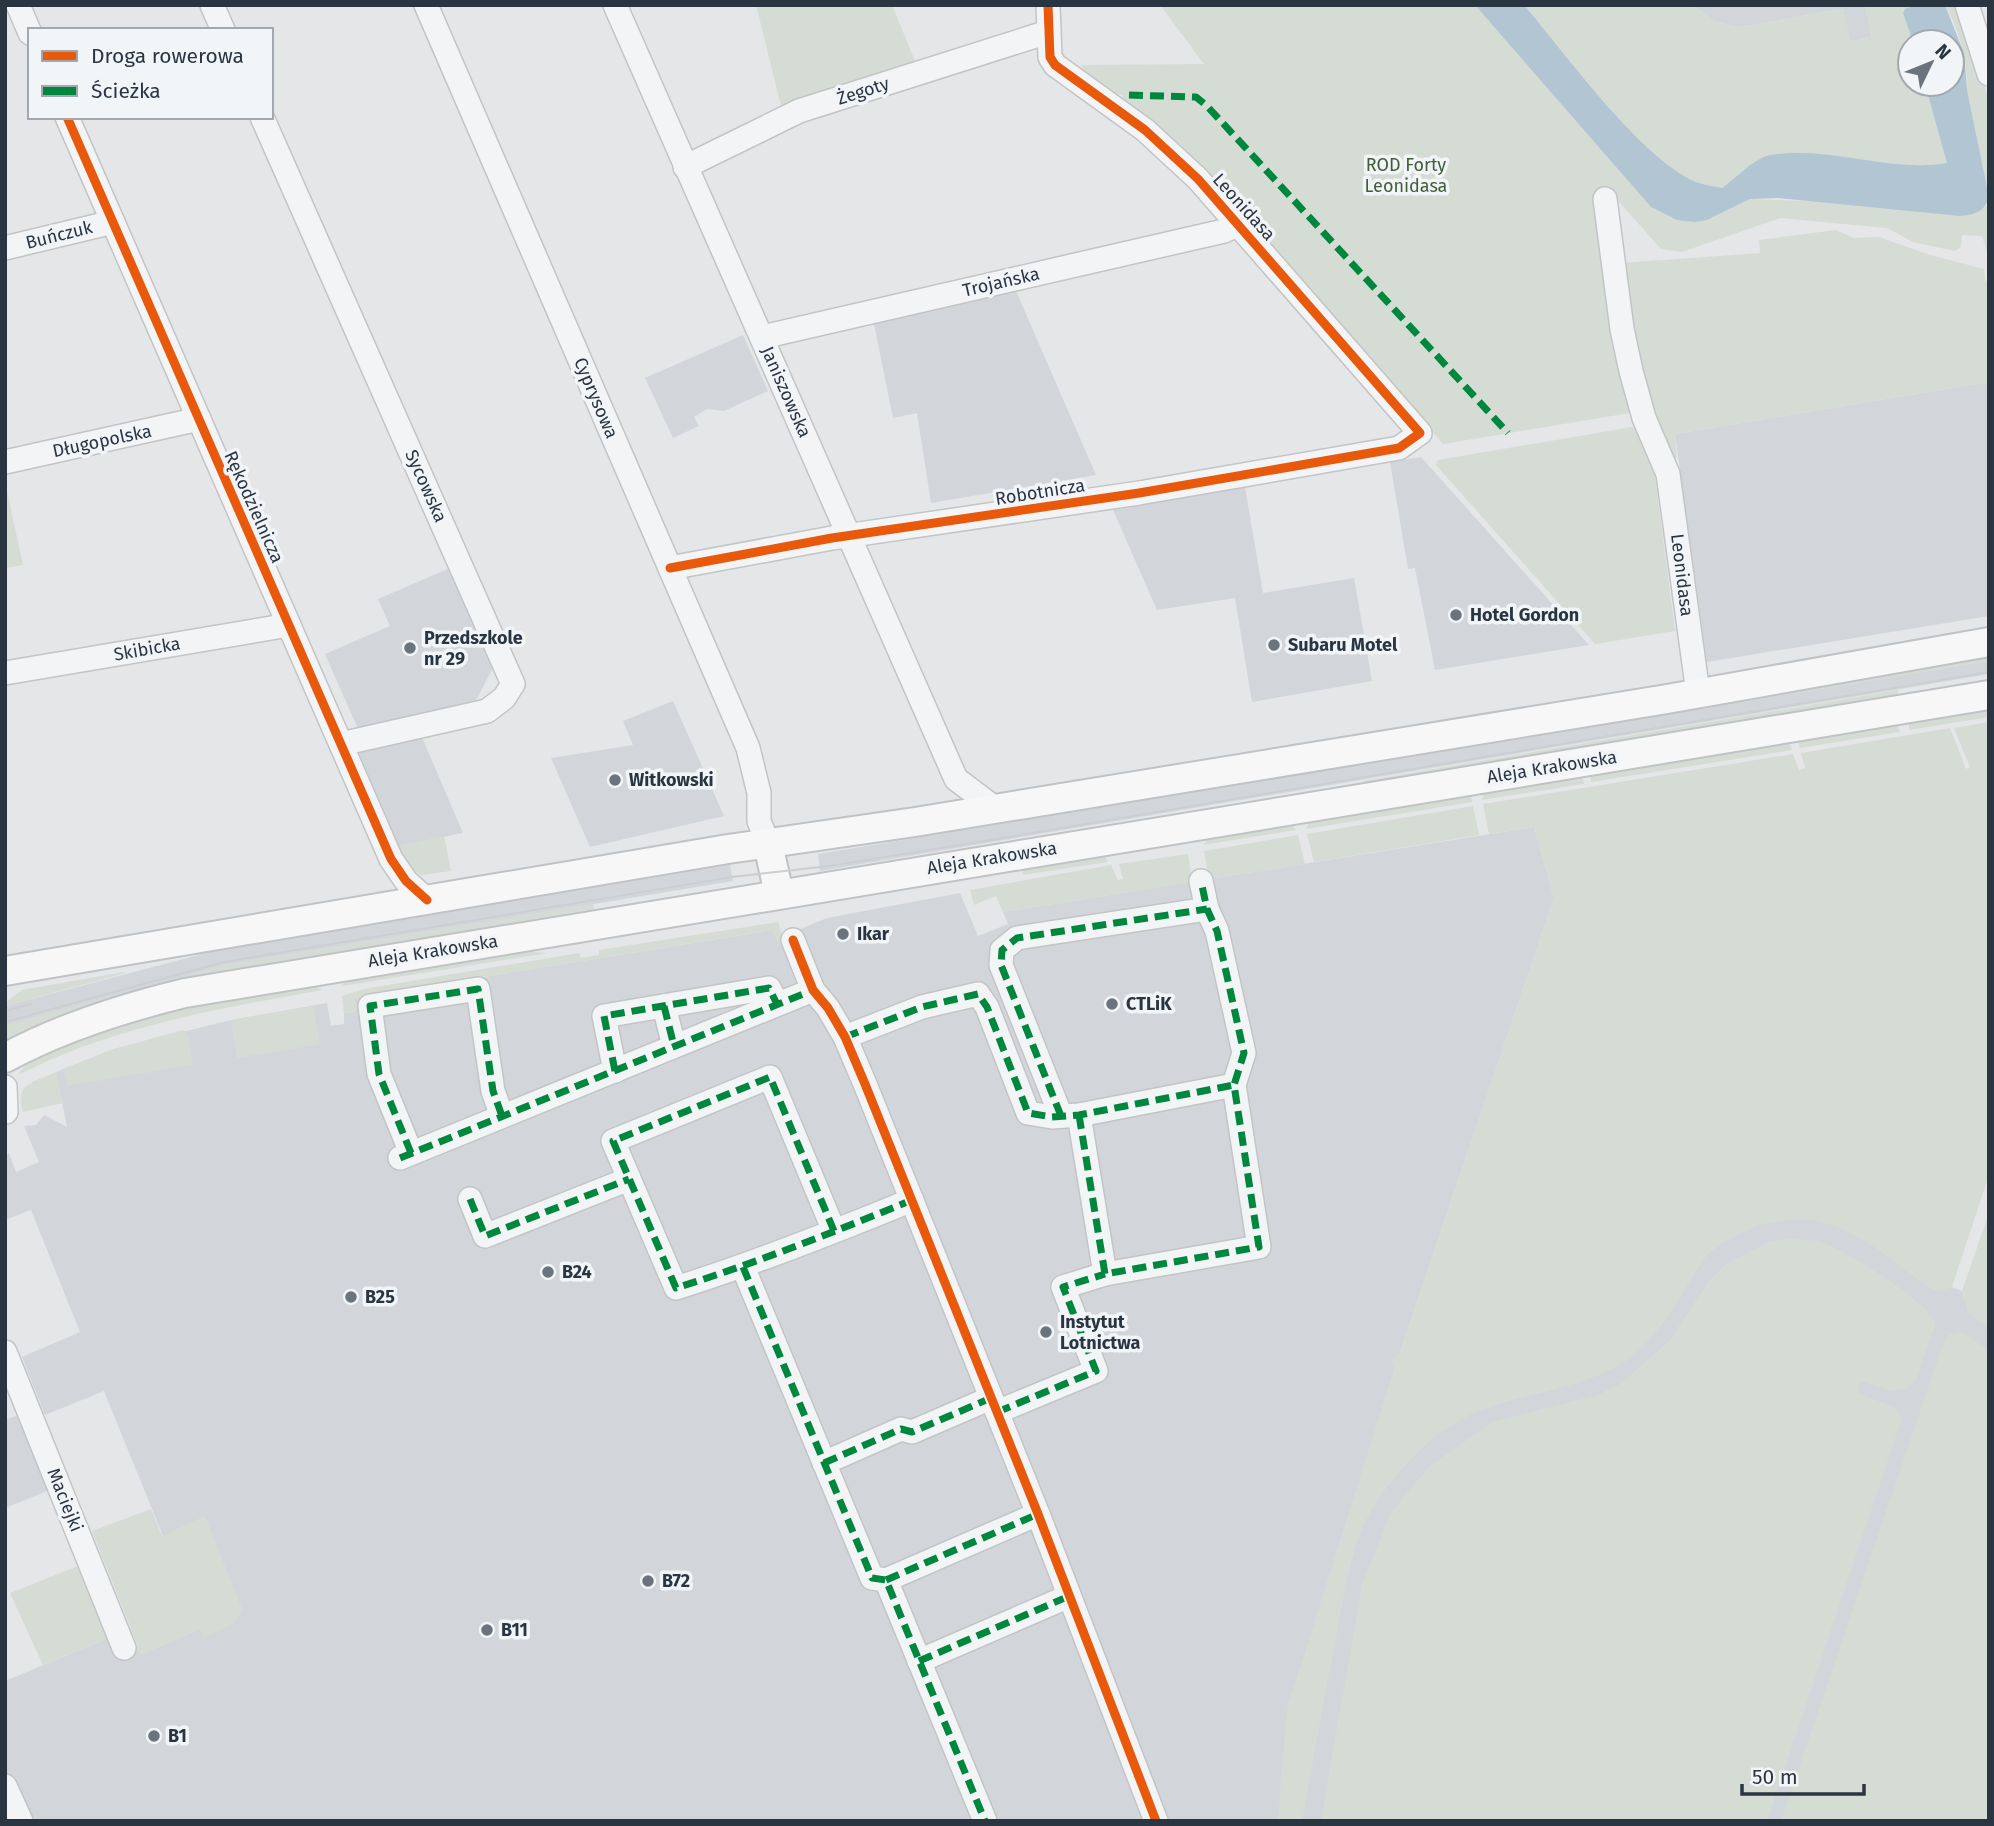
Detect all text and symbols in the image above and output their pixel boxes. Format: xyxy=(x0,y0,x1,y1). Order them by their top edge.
legend xyxy=(28,28,273,119)
north arrow xyxy=(1896,28,1966,98)
text: N xyxy=(1930,39,1956,64)
text: Droga rowerowa xyxy=(91,43,244,69)
street label: Żegoty xyxy=(834,72,892,110)
text: Ścieżka xyxy=(91,78,161,104)
park label: ROD Forty Leonidasa xyxy=(1365,154,1447,197)
street label: Leonidasa xyxy=(1208,169,1280,245)
street label: Buńczuk xyxy=(23,216,95,254)
street label: Trojańska xyxy=(960,262,1042,302)
street label: Janiszowska xyxy=(756,343,816,441)
street label: Cyprysowa xyxy=(569,354,623,442)
street label: Długopolska xyxy=(50,420,154,462)
street label: Sycowska xyxy=(400,446,452,526)
street label: Rękodzielnicza xyxy=(219,448,289,566)
street label: Robotnicza xyxy=(994,474,1086,510)
street label: Leonidasa xyxy=(1666,533,1698,617)
place label: Hotel Gordon xyxy=(1470,604,1579,626)
marker: Hotel Gordon xyxy=(1448,607,1464,623)
place label: Przedszkole nr 29 xyxy=(424,627,523,670)
street label: Skibicka xyxy=(112,632,182,666)
place label: Subaru Motel xyxy=(1288,634,1398,656)
marker: Subaru Motel xyxy=(1266,637,1282,653)
marker: Przedszkole nr 29 xyxy=(402,640,418,656)
street label: Aleja Krakowska xyxy=(1485,746,1619,788)
place label: Witkowski xyxy=(629,769,714,791)
marker: Witkowski xyxy=(607,772,623,788)
street label: Aleja Krakowska xyxy=(925,837,1059,879)
place label: Ikar xyxy=(857,923,890,945)
marker: Ikar xyxy=(835,926,851,942)
street label: Aleja Krakowska xyxy=(366,930,500,972)
place label: CTLiK xyxy=(1126,993,1172,1015)
marker: CTLiK xyxy=(1104,996,1120,1012)
place label: B24 xyxy=(562,1261,592,1283)
marker: B24 xyxy=(540,1264,556,1280)
place label: B25 xyxy=(365,1286,395,1308)
marker: B25 xyxy=(343,1289,359,1305)
place label: Instytut Lotnictwa xyxy=(1060,1311,1141,1354)
marker: Instytut Lotnictwa xyxy=(1038,1324,1054,1340)
street label: Maciejki xyxy=(42,1465,88,1535)
place label: B72 xyxy=(662,1570,690,1592)
marker: B72 xyxy=(640,1573,656,1589)
place label: B11 xyxy=(501,1619,528,1641)
marker: B11 xyxy=(479,1622,495,1638)
place label: B1 xyxy=(168,1725,187,1747)
marker: B1 xyxy=(146,1728,162,1744)
scale bar xyxy=(1742,1752,1864,1796)
text: 50 m xyxy=(1752,1764,1798,1790)

